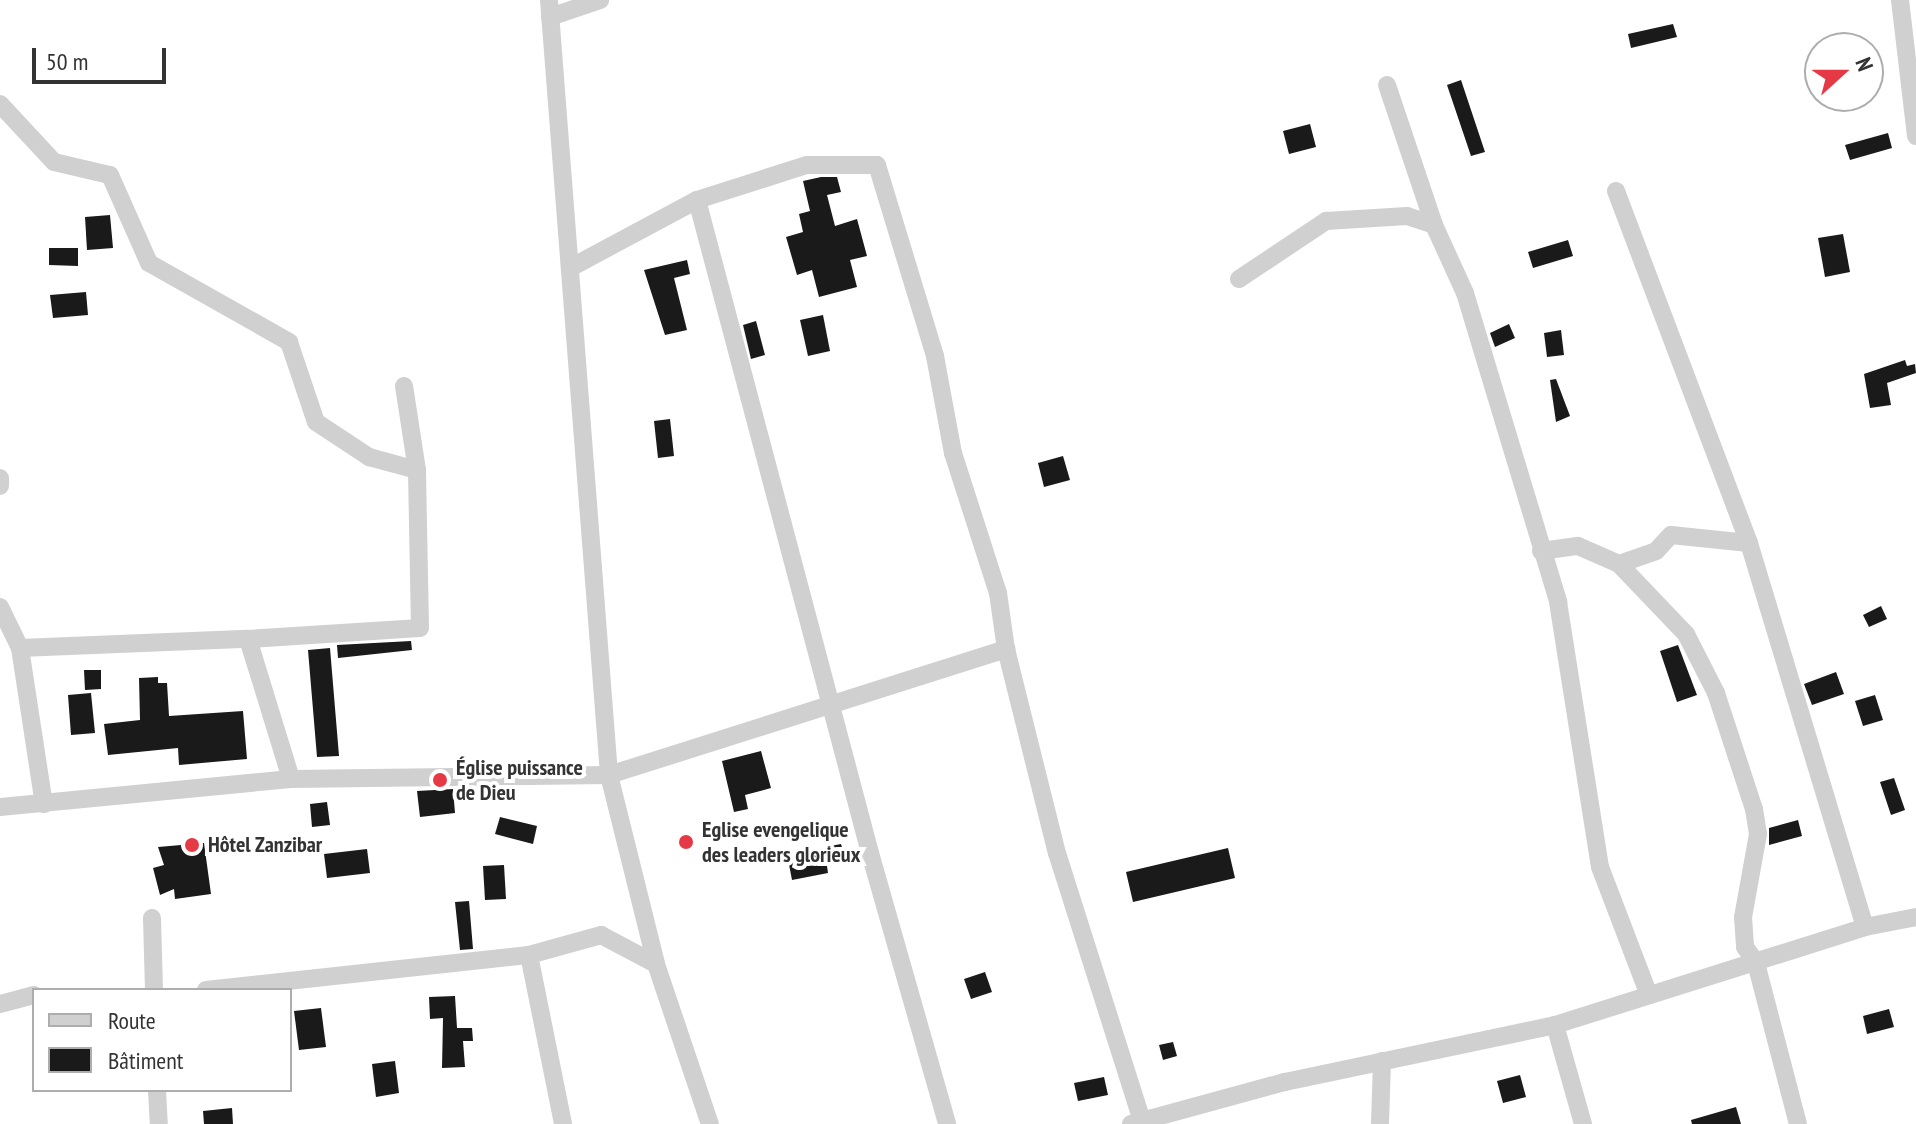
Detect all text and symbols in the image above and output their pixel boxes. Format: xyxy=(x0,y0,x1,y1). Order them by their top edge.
scale bar xyxy=(36,32,170,82)
north arrow xyxy=(1804,32,1884,112)
text: 50 m xyxy=(46,46,88,77)
text: N xyxy=(1849,54,1880,75)
place label: Église puissance de Dieu xyxy=(456,754,583,806)
marker: Église puissance de Dieu xyxy=(431,771,449,789)
place label: Eglise evengelique des leaders glorieux xyxy=(702,816,860,868)
place label: Hôtel Zanzibar xyxy=(208,832,322,858)
marker: Eglise evengelique des leaders glorieux xyxy=(677,833,695,851)
marker: Hôtel Zanzibar xyxy=(183,836,201,854)
legend xyxy=(32,988,292,1092)
text: Route xyxy=(108,1005,156,1036)
text: Bâtiment xyxy=(108,1045,183,1076)

